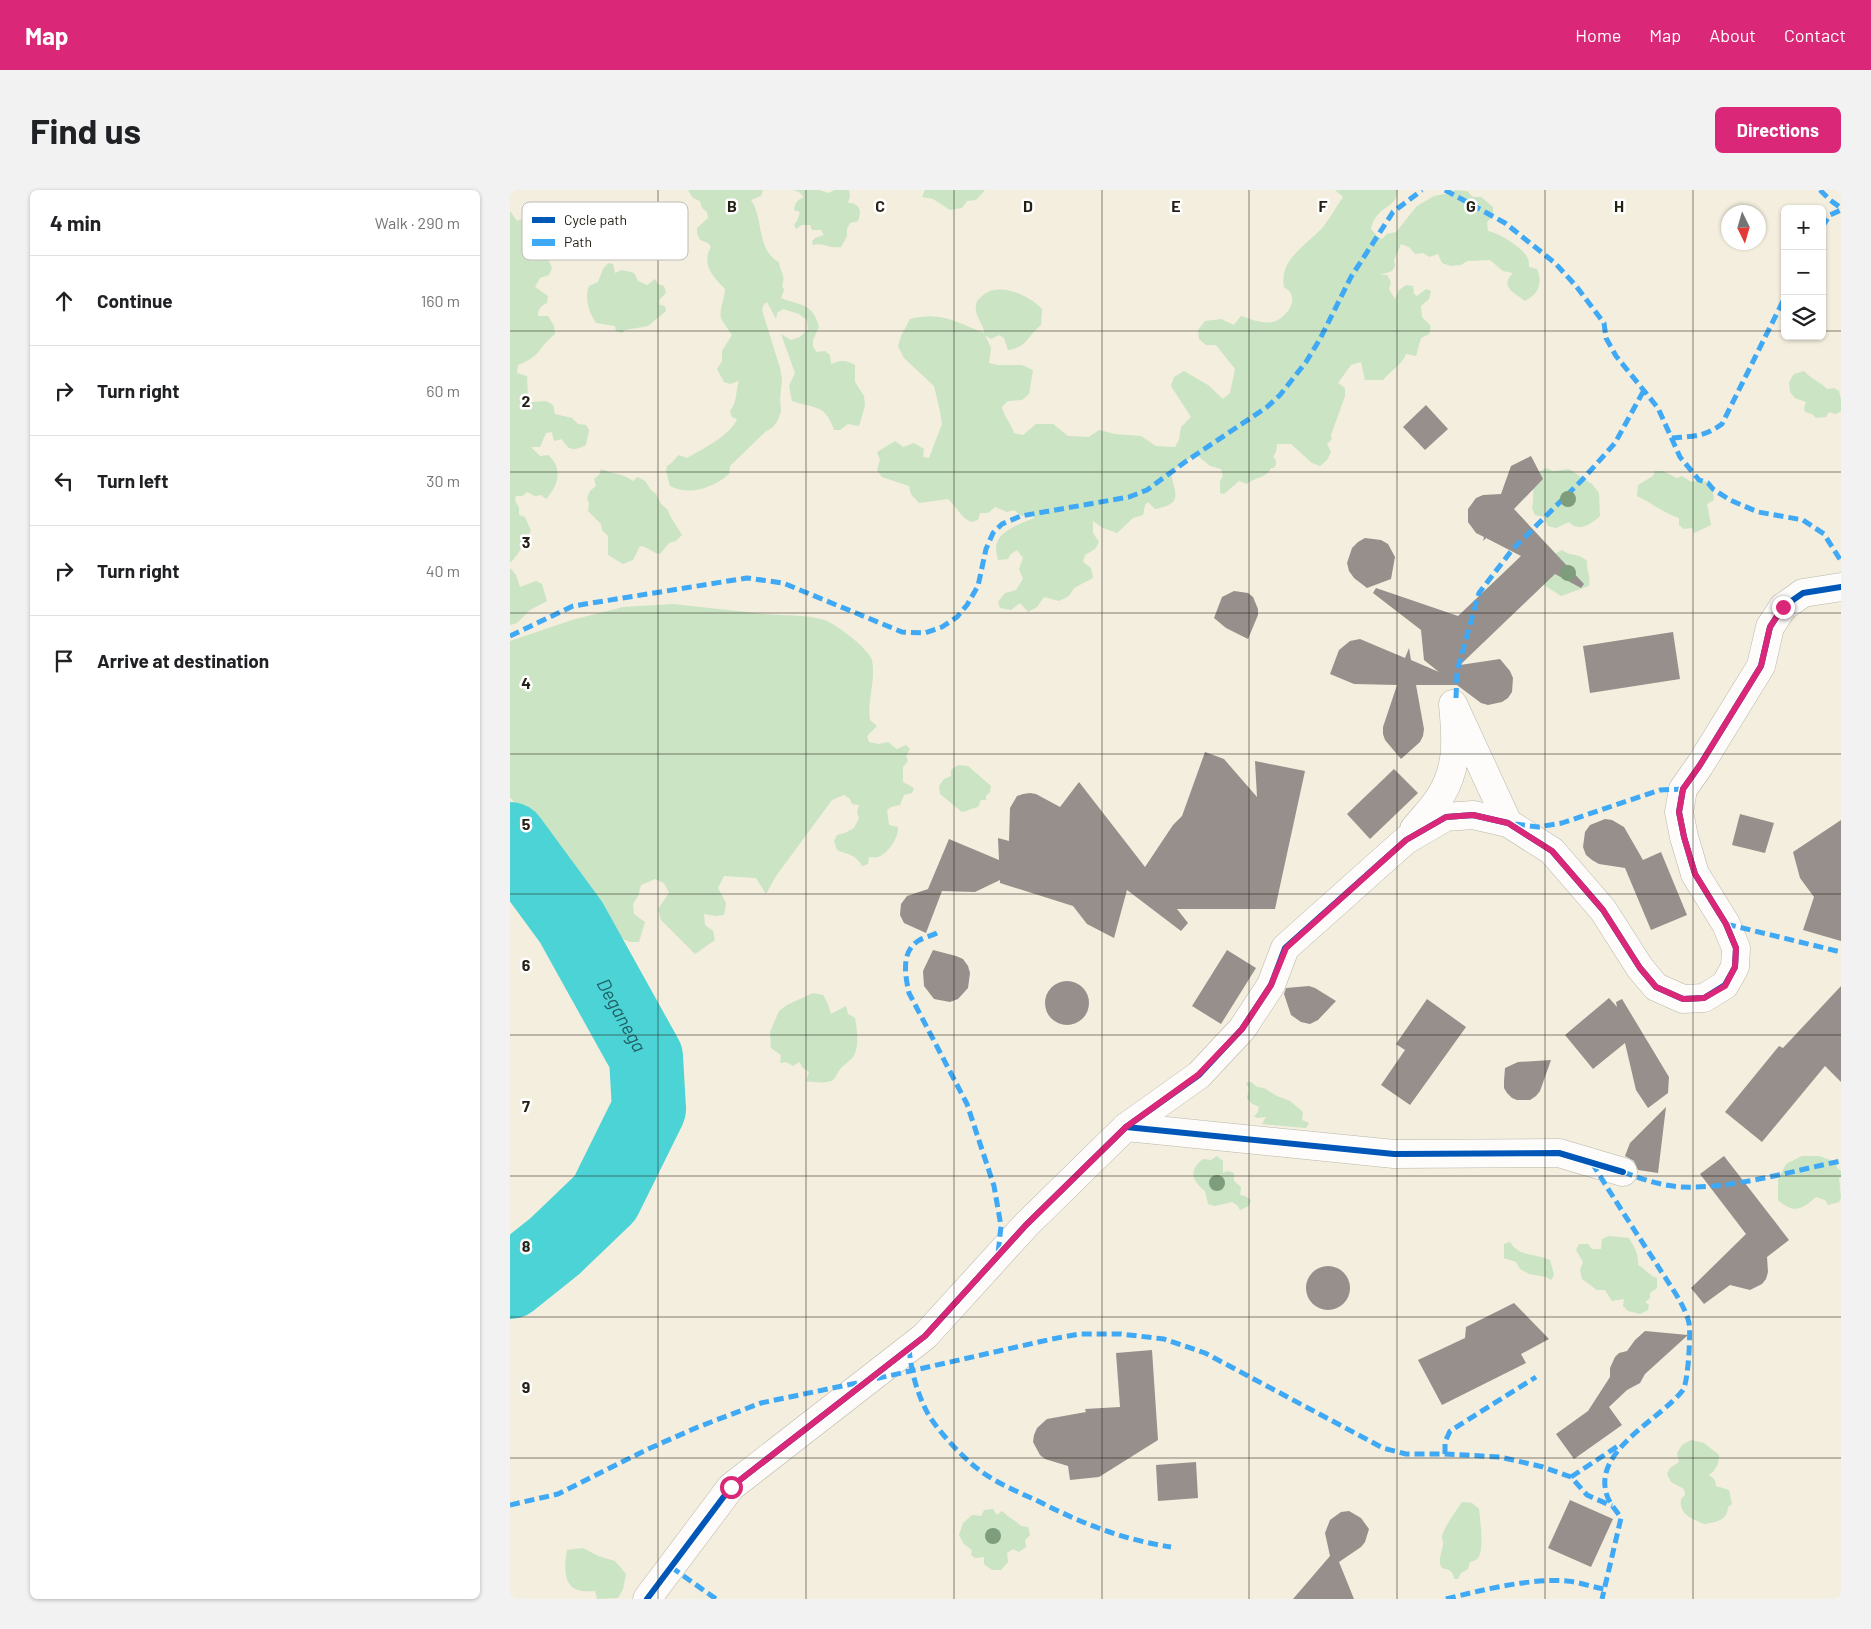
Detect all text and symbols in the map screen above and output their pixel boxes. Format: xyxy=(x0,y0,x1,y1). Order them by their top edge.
text: Map xyxy=(25,21,68,50)
text: Home xyxy=(1575,24,1621,46)
text: Map xyxy=(1649,24,1681,46)
text: About xyxy=(1709,24,1756,46)
text: Contact xyxy=(1784,24,1846,46)
button: Directions xyxy=(1715,107,1841,153)
text: Find us xyxy=(30,109,141,151)
text: B xyxy=(727,196,737,215)
text: C xyxy=(875,196,885,215)
text: D xyxy=(1023,196,1033,215)
text: E xyxy=(1171,196,1181,215)
text: F xyxy=(1319,196,1328,215)
text: G xyxy=(1466,196,1476,215)
text: H xyxy=(1614,196,1624,215)
legend xyxy=(522,202,688,260)
north arrow xyxy=(1721,205,1766,250)
map controls xyxy=(1781,205,1826,340)
button: + xyxy=(1781,205,1826,250)
text: 4 min xyxy=(50,210,101,235)
text: Cycle path xyxy=(564,211,627,228)
text: Walk · 290 m xyxy=(375,213,460,232)
text: Path xyxy=(564,233,592,250)
button: − xyxy=(1781,250,1826,295)
icon: ahead xyxy=(50,287,78,315)
text: Continue xyxy=(97,289,173,312)
text: 160 m xyxy=(421,291,460,310)
button: layers xyxy=(1781,295,1826,340)
icon: right xyxy=(50,377,78,405)
text: Turn right xyxy=(97,379,179,402)
text: 60 m xyxy=(426,381,460,400)
text: 2 xyxy=(522,391,531,410)
icon: left xyxy=(50,467,78,495)
text: Turn left xyxy=(97,469,168,492)
text: 30 m xyxy=(426,471,460,490)
text: 3 xyxy=(522,532,530,551)
icon: right xyxy=(50,557,78,585)
text: Turn right xyxy=(97,559,179,582)
text: 40 m xyxy=(426,561,460,580)
route end xyxy=(1772,596,1795,619)
icon: arrive xyxy=(50,647,78,675)
text: Arrive at destination xyxy=(97,649,269,672)
text: 4 xyxy=(521,673,531,692)
text: 5 xyxy=(522,814,531,833)
text: 6 xyxy=(522,955,531,974)
water label: Deganega xyxy=(593,974,652,1056)
text: 7 xyxy=(522,1096,530,1115)
text: 8 xyxy=(522,1236,531,1255)
text: 9 xyxy=(522,1377,530,1396)
route start xyxy=(720,1476,743,1499)

